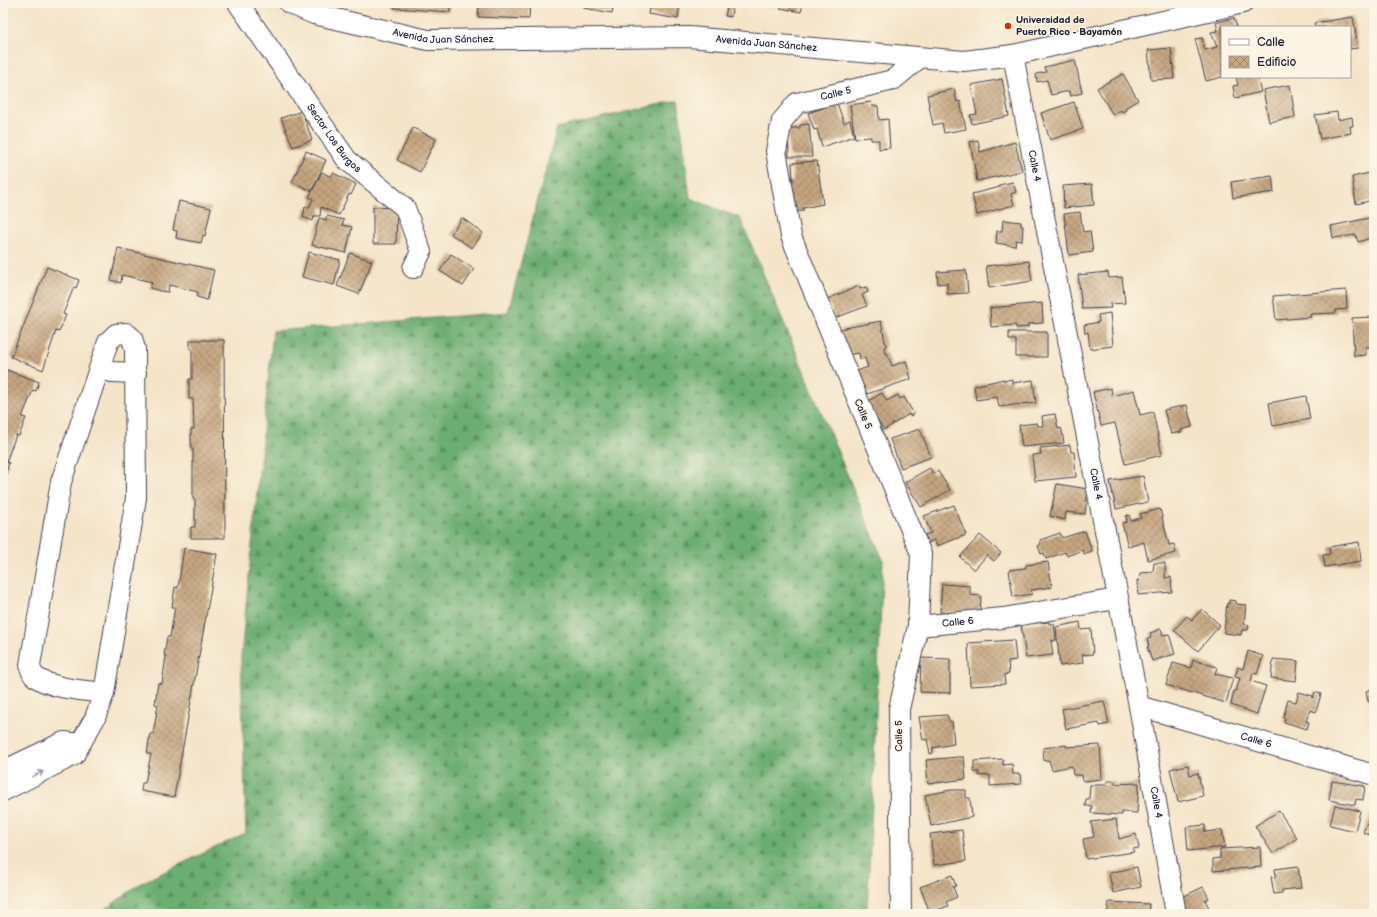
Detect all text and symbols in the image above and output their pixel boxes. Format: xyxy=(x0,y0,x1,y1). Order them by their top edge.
place label: Universidad de Puerto Rico - Bayamón xyxy=(1016,14,1123,38)
marker: Universidad de Puerto Rico - Bayamón xyxy=(1003,21,1013,31)
street label: Avenida Juan Sánchez xyxy=(392,26,494,46)
legend xyxy=(1221,26,1351,78)
street label: Avenida Juan Sánchez xyxy=(715,33,818,54)
text: Calle xyxy=(1257,35,1285,50)
text: Edificio xyxy=(1257,55,1297,70)
street label: Calle 5 xyxy=(819,84,853,103)
street label: Sector Los Burgos xyxy=(304,102,364,175)
street label: Calle 4 xyxy=(1026,149,1043,183)
street label: Calle 5 xyxy=(852,397,875,431)
street label: Calle 4 xyxy=(1087,467,1105,501)
street label: Calle 6 xyxy=(941,615,974,630)
street label: Calle 5 xyxy=(893,720,905,752)
street label: Calle 6 xyxy=(1239,730,1273,751)
one-way arrow xyxy=(32,770,44,777)
street label: Calle 4 xyxy=(1147,786,1165,819)

